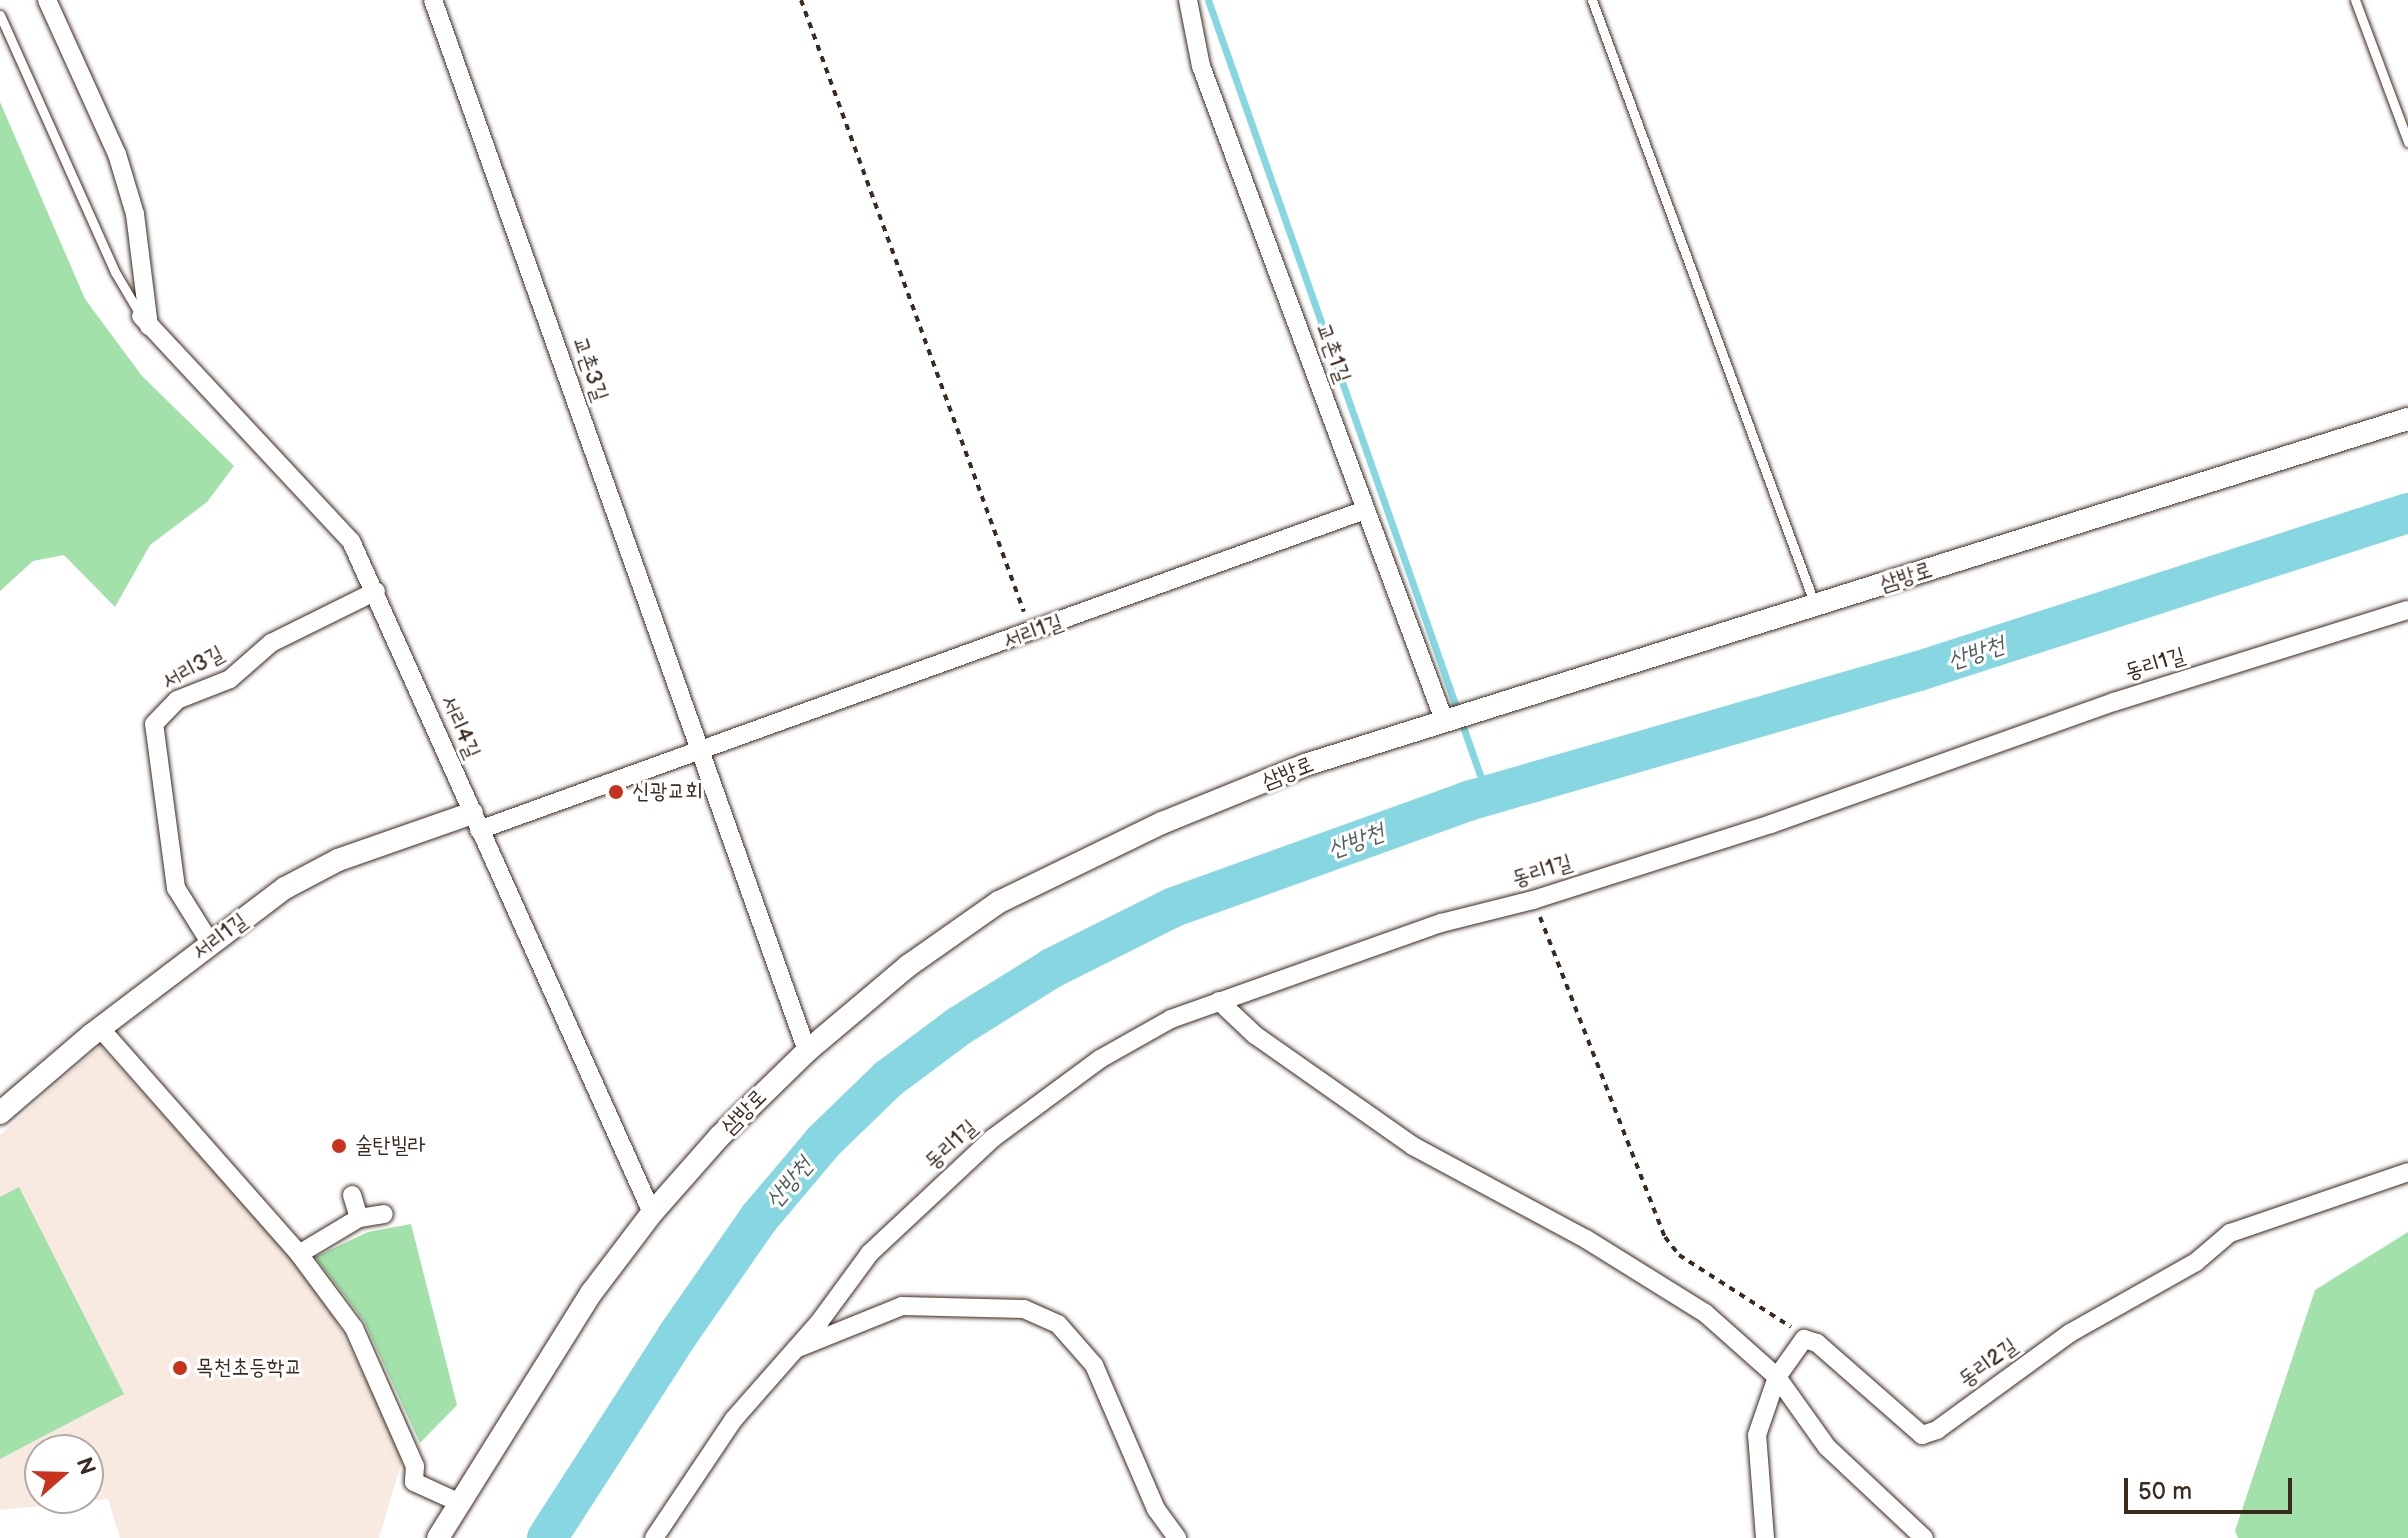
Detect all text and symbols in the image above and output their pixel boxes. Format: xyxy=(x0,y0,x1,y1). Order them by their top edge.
street label: 교촌1길 xyxy=(1310,320,1356,386)
street label: 교촌3길 xyxy=(567,333,613,405)
street label: 삼방로 xyxy=(1877,557,1935,597)
street label: 서리1길 xyxy=(1000,609,1066,655)
water label: 산방천 xyxy=(1944,630,2008,676)
street label: 서리3길 xyxy=(157,640,229,696)
street label: 동리1길 xyxy=(2122,642,2188,686)
street label: 서리4길 xyxy=(434,691,486,763)
street label: 삼방로 xyxy=(1258,751,1318,795)
place label: 신광교회 xyxy=(632,779,703,805)
marker: 신광교회 xyxy=(607,783,625,801)
water label: 산방천 xyxy=(1324,818,1388,864)
street label: 동리1길 xyxy=(1509,849,1575,893)
street label: 서리1길 xyxy=(187,908,253,966)
street label: 삼방로 xyxy=(716,1084,772,1140)
street label: 동리1길 xyxy=(919,1115,983,1175)
place label: 술탄빌라 xyxy=(355,1133,426,1159)
marker: 술탄빌라 xyxy=(330,1137,348,1155)
water label: 산방천 xyxy=(759,1152,819,1214)
street label: 동리2길 xyxy=(1954,1333,2022,1393)
place label: 목천초등학교 xyxy=(196,1355,302,1381)
marker: 목천초등학교 xyxy=(171,1359,189,1377)
north arrow xyxy=(24,1434,104,1514)
text: N xyxy=(70,1454,101,1479)
scale bar xyxy=(2128,1462,2296,1512)
text: 50 m xyxy=(2138,1477,2192,1506)

